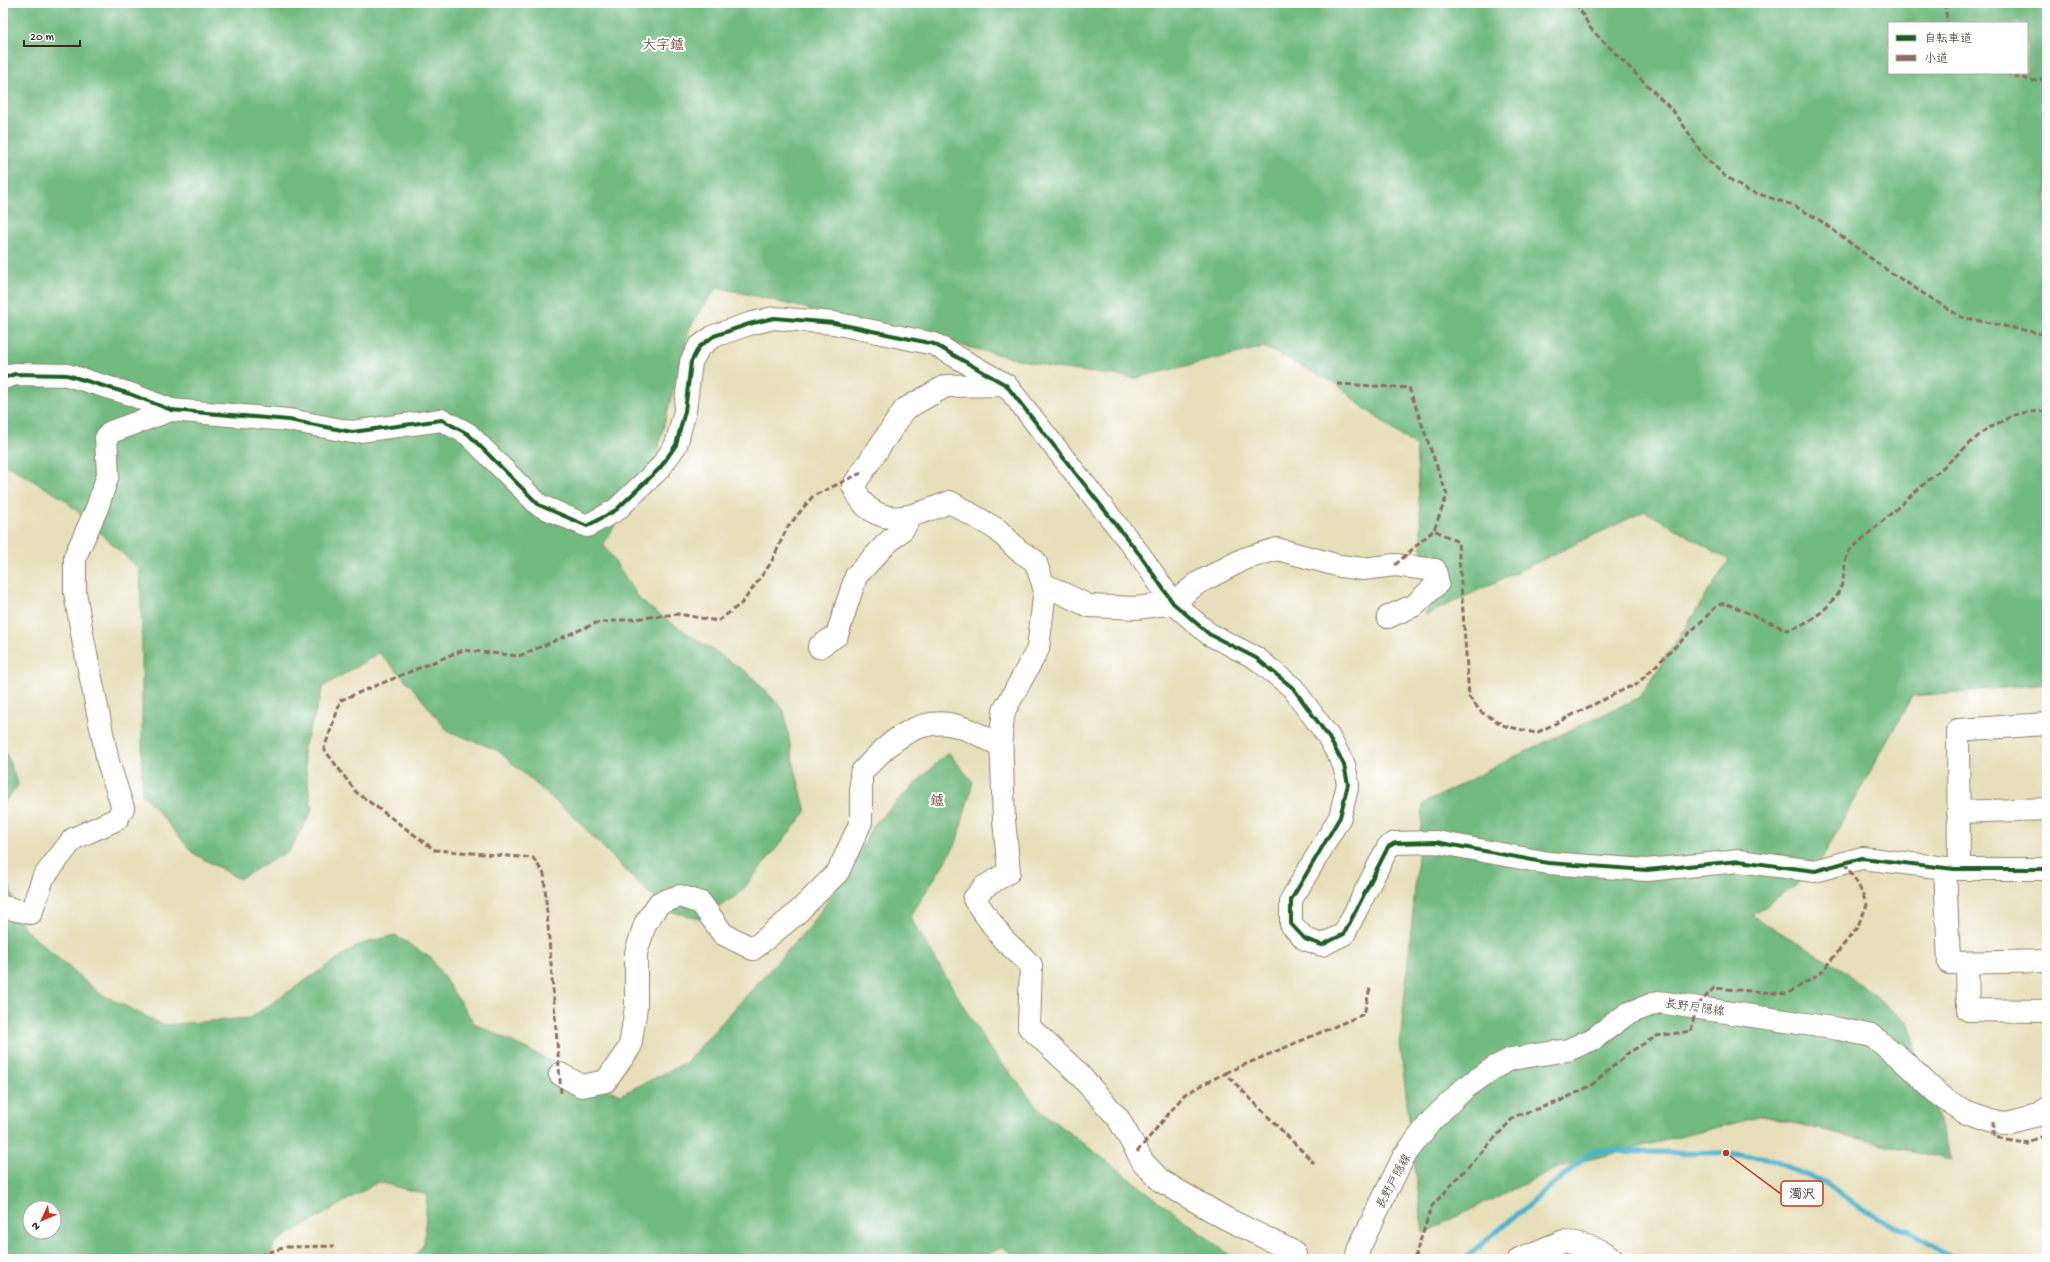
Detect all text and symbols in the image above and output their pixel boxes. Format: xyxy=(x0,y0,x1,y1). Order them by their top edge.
scale bar xyxy=(24,22,80,48)
legend xyxy=(1888,22,2028,74)
text: 20 m xyxy=(30,31,55,45)
text: 自転車道 xyxy=(1924,32,1972,47)
district label: 大字鑪 xyxy=(642,37,684,55)
text: 小道 xyxy=(1924,52,1948,67)
district label: 鑪 xyxy=(930,794,944,811)
street label: 長野戸隠線 xyxy=(1664,997,1726,1020)
street label: 長野戸隠線 xyxy=(1374,1152,1415,1212)
callout: 濁沢 xyxy=(1781,1181,1823,1206)
text: 濁沢 xyxy=(1789,1187,1815,1203)
north arrow xyxy=(22,1200,62,1240)
text: N xyxy=(29,1219,43,1232)

